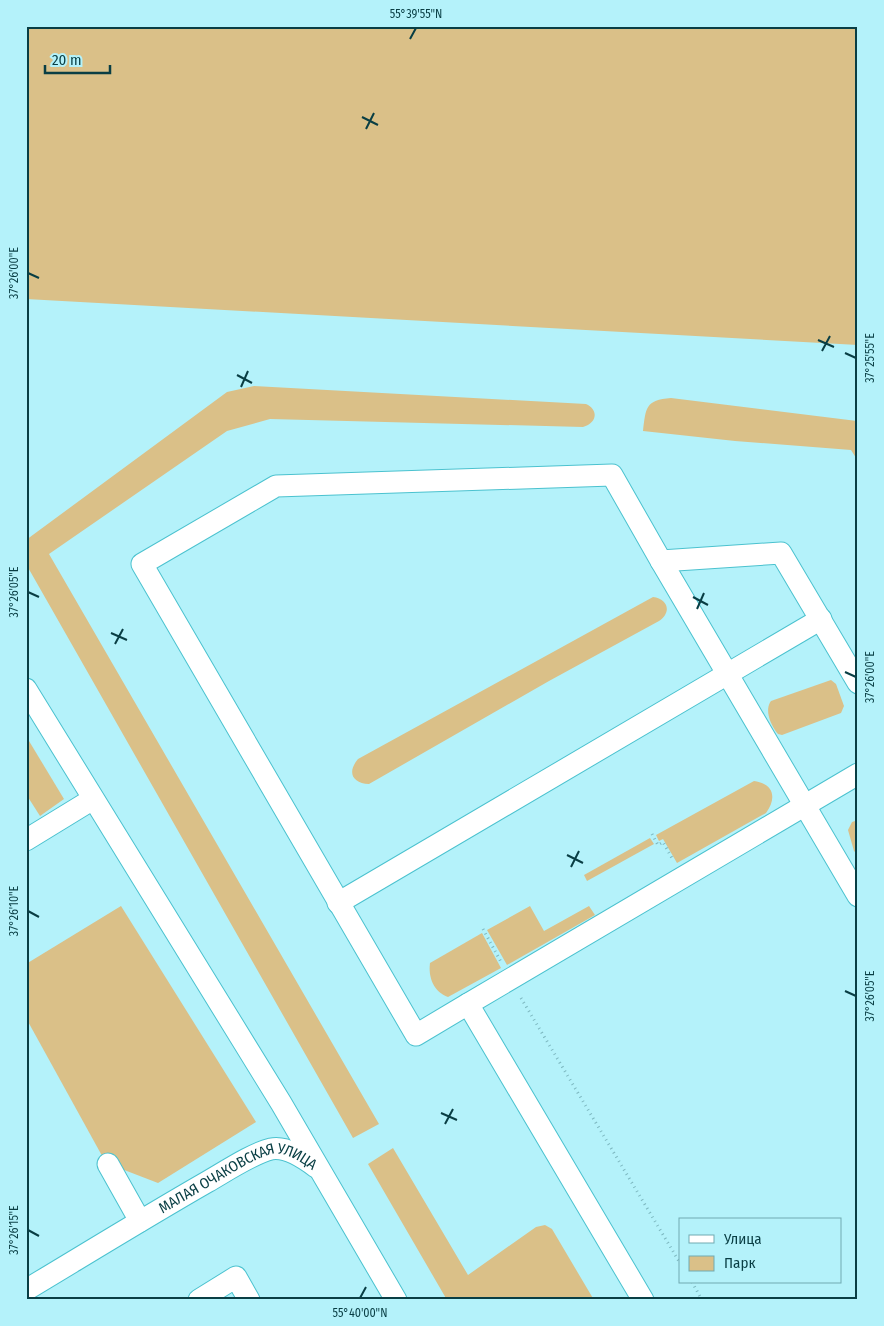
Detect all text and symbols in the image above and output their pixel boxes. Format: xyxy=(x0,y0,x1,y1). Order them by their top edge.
text: 55°39'55"N xyxy=(390,7,442,21)
scale bar xyxy=(45,42,110,74)
text: 20 m xyxy=(52,51,82,69)
text: 37°26'00"E xyxy=(7,247,21,299)
text: 37°25'55"E xyxy=(863,333,877,383)
text: 37°26'05"E xyxy=(7,566,21,617)
text: 37°26'00"E xyxy=(863,651,877,703)
text: 37°26'10"E xyxy=(7,885,21,936)
text: 37°26'05"E xyxy=(863,970,877,1021)
street label: МАЛАЯ ОЧАКОВСКАЯ УЛИЦА xyxy=(155,1139,321,1217)
text: 37°26'15"E xyxy=(7,1205,21,1255)
legend xyxy=(679,1218,842,1284)
text: Улица xyxy=(723,1230,762,1248)
text: Парк xyxy=(724,1254,755,1272)
text: 55°40'00"N xyxy=(333,1306,387,1320)

